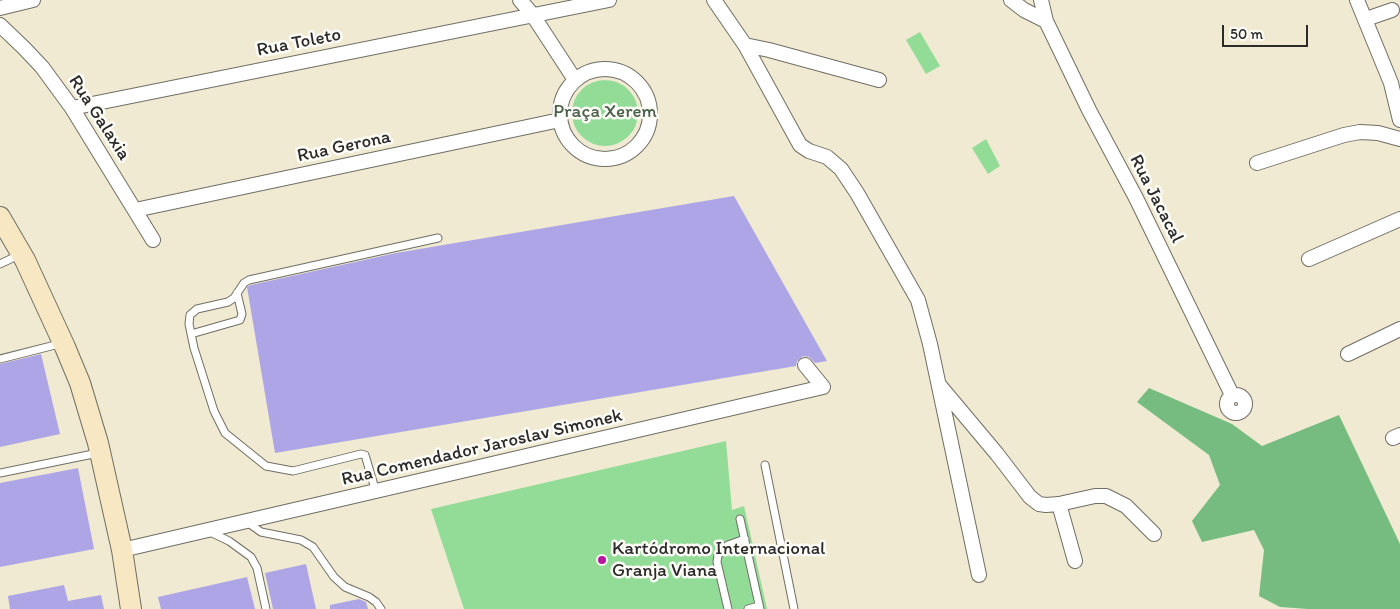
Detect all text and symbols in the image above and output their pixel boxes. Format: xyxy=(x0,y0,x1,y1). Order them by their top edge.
scale bar xyxy=(1225,15,1311,47)
street label: Rua Toleto xyxy=(255,24,343,62)
text: 50 m xyxy=(1230,25,1263,43)
street label: Rua Galaxia xyxy=(63,71,135,165)
park label: Praça Xerem xyxy=(553,101,657,123)
street label: Rua Gerona xyxy=(295,126,393,168)
street label: Rua Jacacal xyxy=(1124,151,1188,247)
street label: Rua Comendador Jaroslav Simonek xyxy=(339,405,625,491)
place label: Kartódromo Internacional Granja Viana xyxy=(612,538,825,582)
marker: Kartódromo Internacional Granja Viana xyxy=(596,554,608,566)

